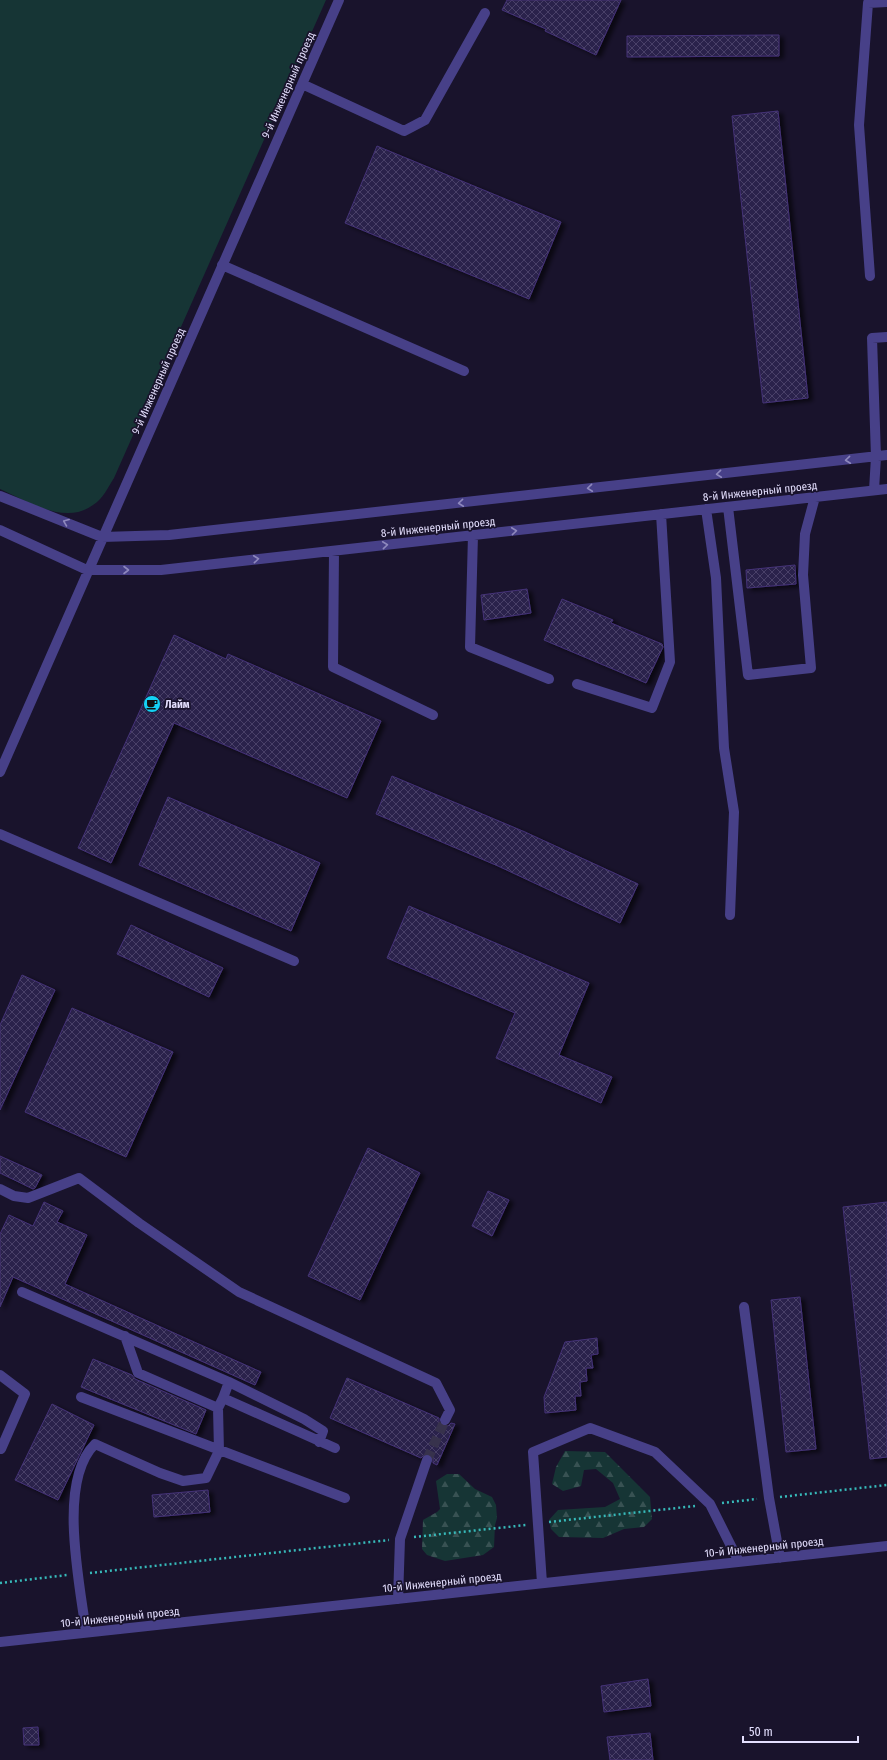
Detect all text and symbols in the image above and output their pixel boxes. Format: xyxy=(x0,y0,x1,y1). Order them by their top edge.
street label: 9-й Инженерный проезд xyxy=(259,30,318,140)
street label: 9-й Инженерный проезд xyxy=(129,326,188,436)
one-way arrow xyxy=(845,455,851,464)
one-way arrow xyxy=(716,469,722,478)
street label: 8-й Инженерный проезд xyxy=(702,479,818,504)
one-way arrow xyxy=(587,484,593,493)
one-way arrow xyxy=(458,498,464,507)
street label: 8-й Инженерный проезд xyxy=(380,515,496,540)
one-way arrow xyxy=(62,519,69,527)
one-way arrow xyxy=(511,526,517,535)
one-way arrow xyxy=(382,541,388,550)
one-way arrow xyxy=(253,555,259,564)
one-way arrow xyxy=(123,566,129,574)
cafe icon: Лайм xyxy=(142,694,162,714)
place label: Лайм xyxy=(165,698,190,711)
street label: 10-й Инженерный проезд xyxy=(704,1535,824,1560)
street label: 10-й Инженерный проезд xyxy=(382,1570,502,1595)
street label: 10-й Инженерный проезд xyxy=(60,1605,180,1630)
scale bar xyxy=(743,1718,858,1744)
text: 50 m xyxy=(749,1725,773,1739)

